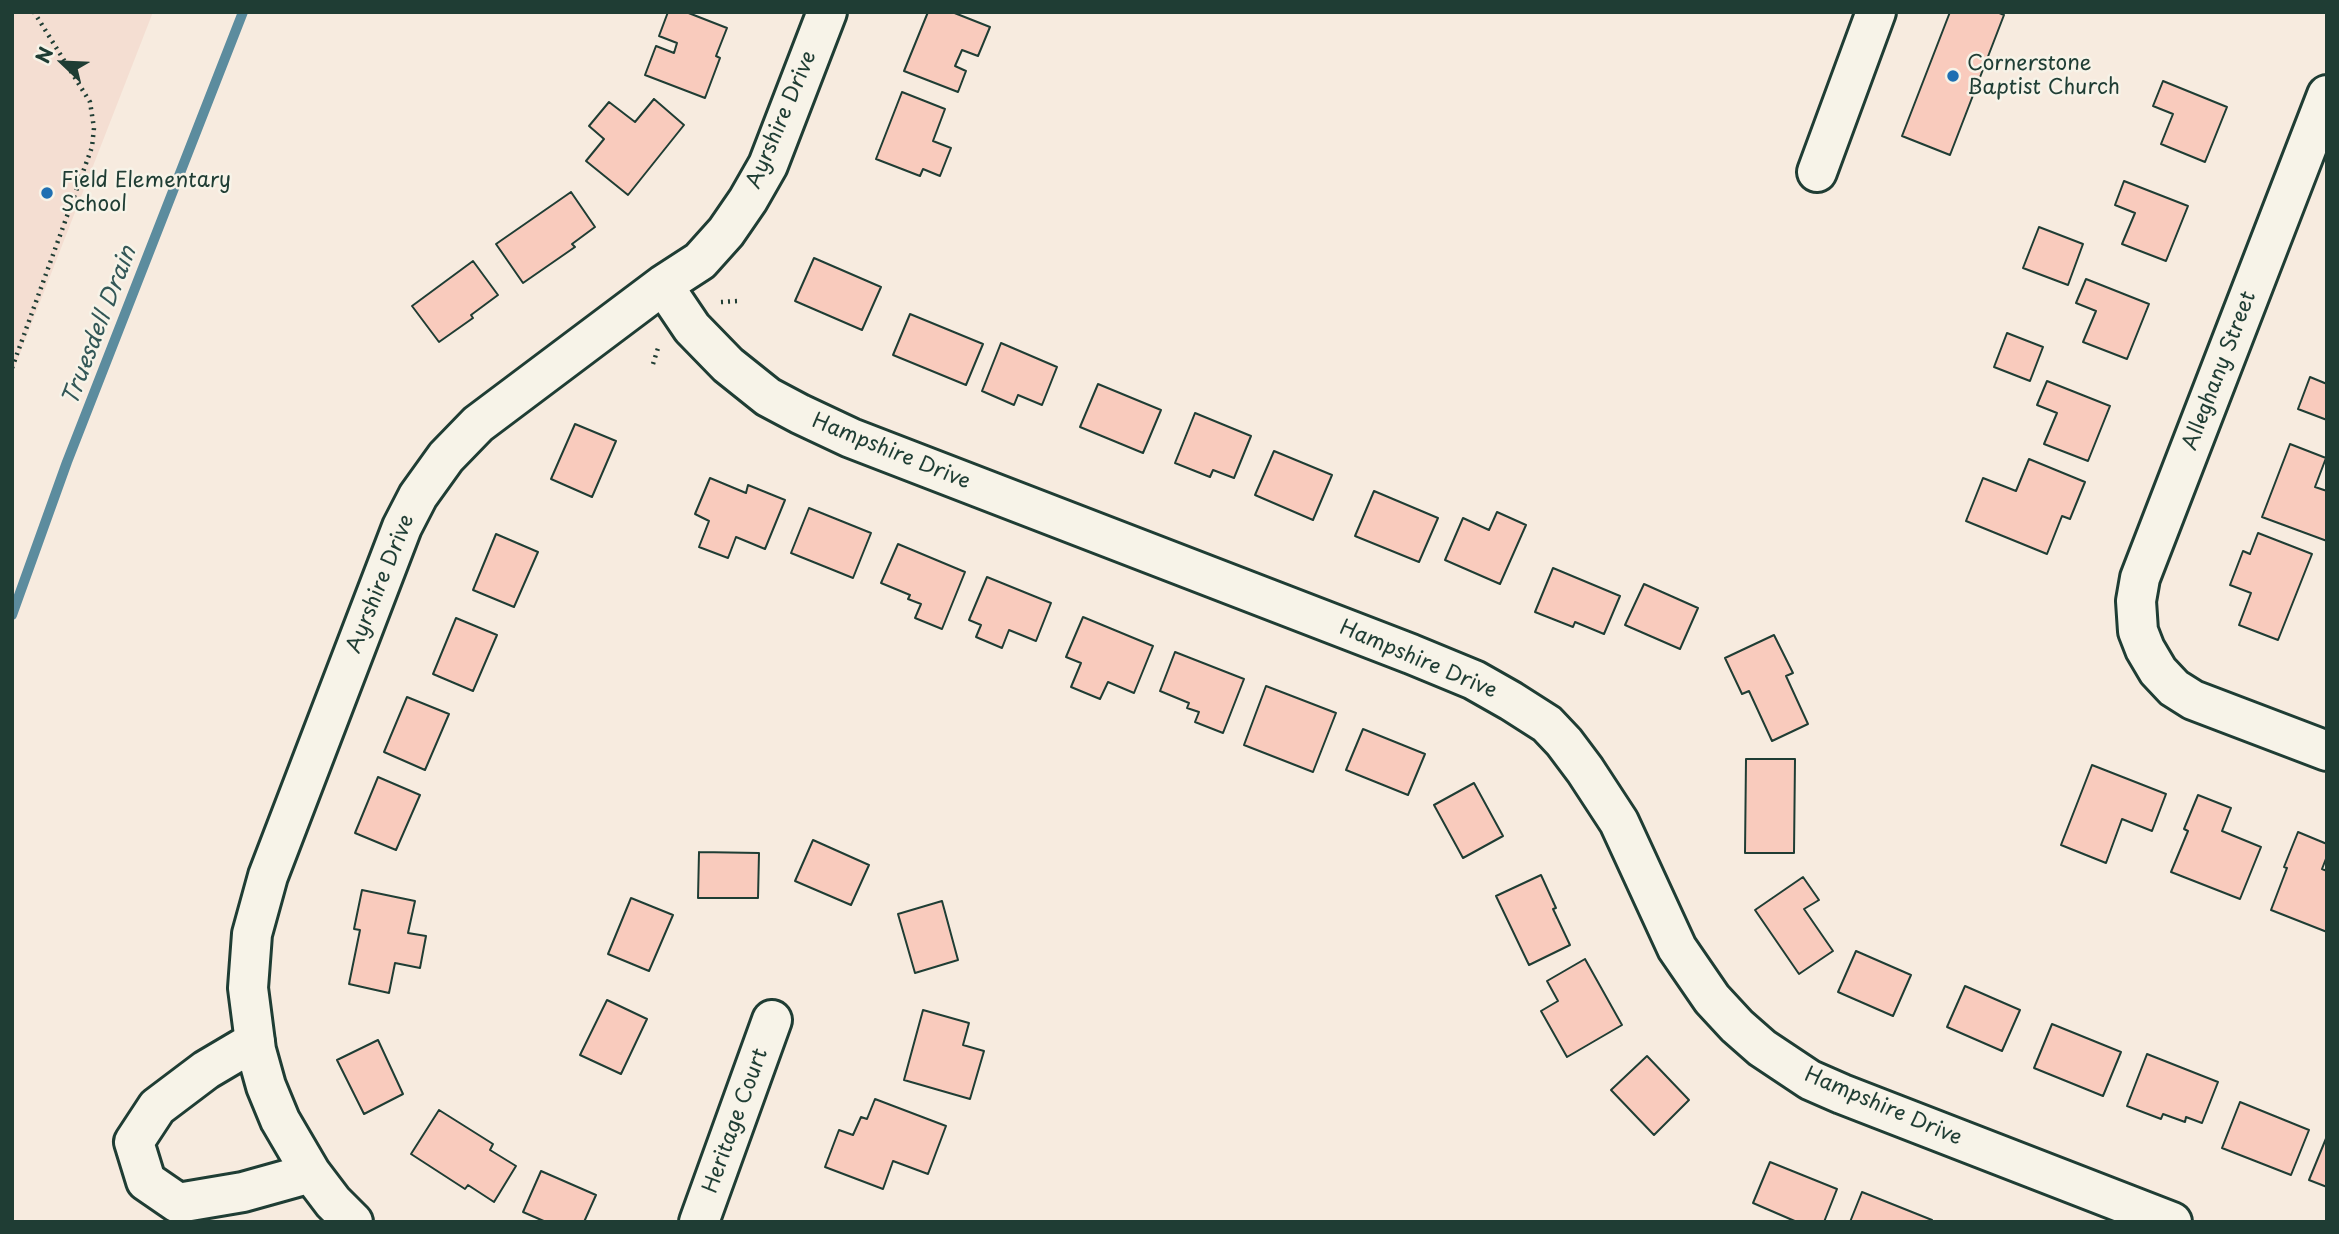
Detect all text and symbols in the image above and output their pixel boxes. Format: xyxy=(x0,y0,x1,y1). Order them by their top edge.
north arrow xyxy=(28,28,98,98)
text: N xyxy=(28,42,59,67)
street label: Ayrshire Drive xyxy=(742,47,822,193)
place label: Cornerstone Baptist Church xyxy=(1967,51,2120,101)
marker: Cornerstone Baptist Church xyxy=(1945,68,1961,84)
place label: Field Elementary School xyxy=(61,168,231,218)
marker: Field Elementary School xyxy=(39,185,55,201)
water label: Truesdell Drain xyxy=(57,243,143,409)
street label: Alleghany Street xyxy=(2178,288,2262,454)
street label: Hampshire Drive xyxy=(808,409,974,495)
street label: Ayrshire Drive xyxy=(342,511,420,657)
street label: Hampshire Drive xyxy=(1336,615,1500,705)
street label: Heritage Court xyxy=(698,1045,774,1197)
street label: Hampshire Drive xyxy=(1801,1062,1965,1152)

